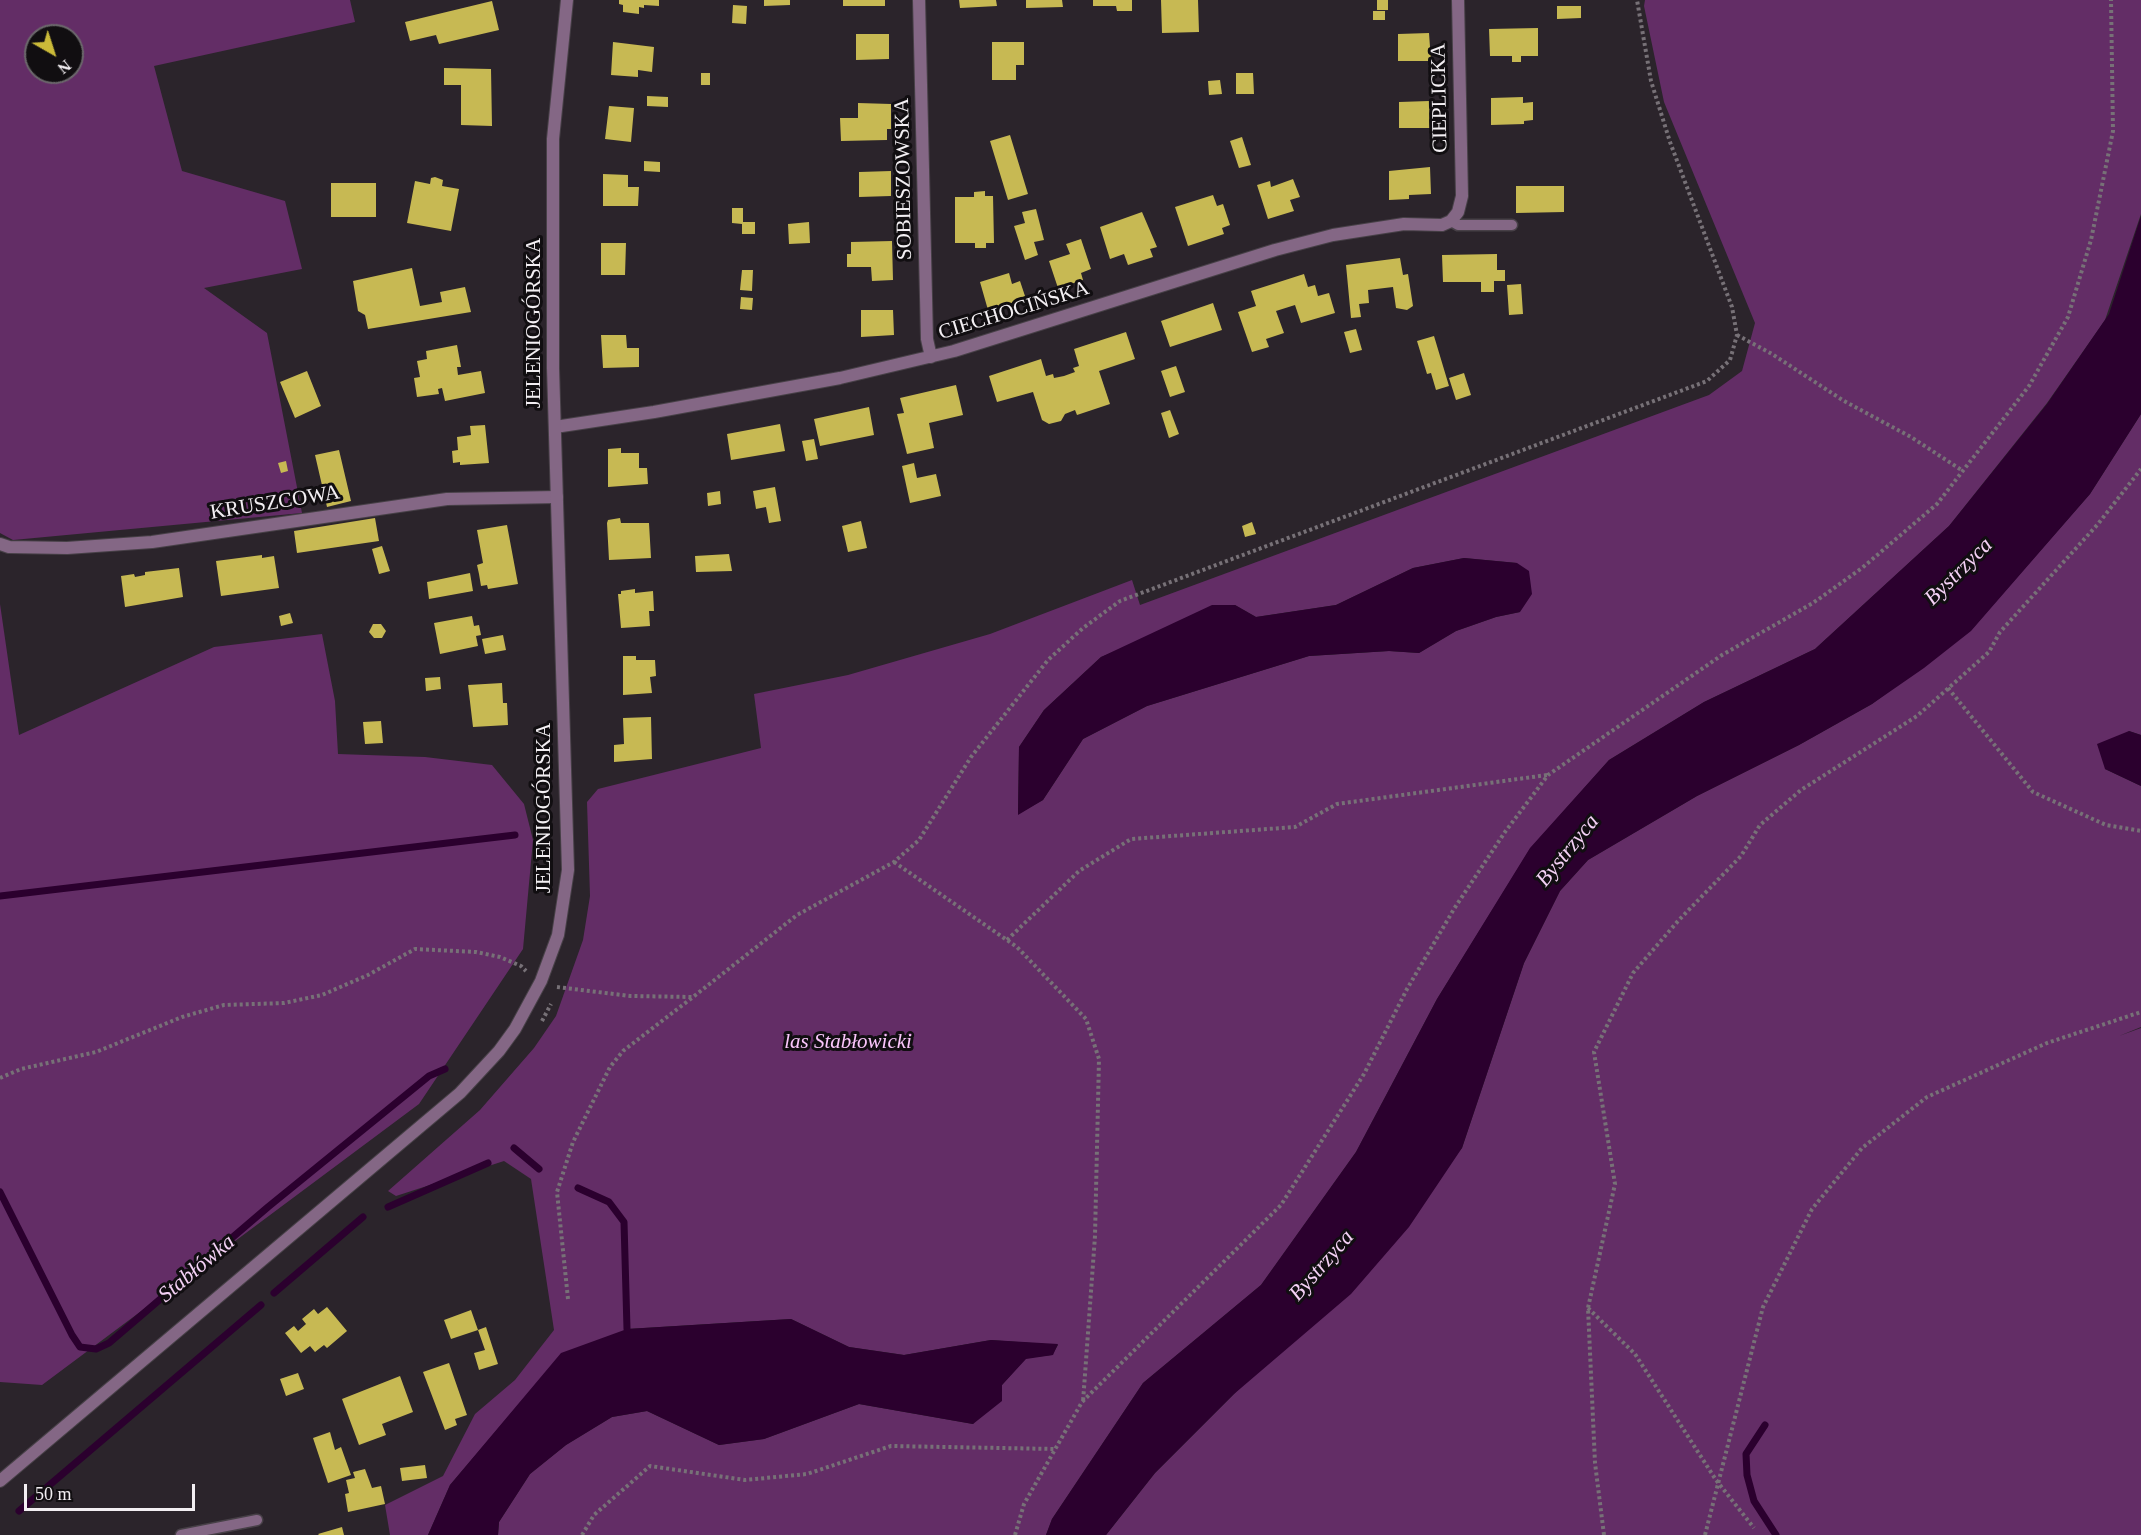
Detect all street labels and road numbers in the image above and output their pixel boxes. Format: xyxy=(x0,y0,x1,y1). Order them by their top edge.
street label: CIEPLICKA xyxy=(1426,43,1454,153)
street label: SOBIESZOWSKA xyxy=(890,98,918,260)
street label: JELENIOGÓRSKA xyxy=(521,238,547,408)
street label: CIECHOCIŃSKA xyxy=(936,276,1092,346)
street label: KRUSZCOWA xyxy=(208,480,342,526)
street label: JELENIOGÓRSKA xyxy=(531,723,557,893)

